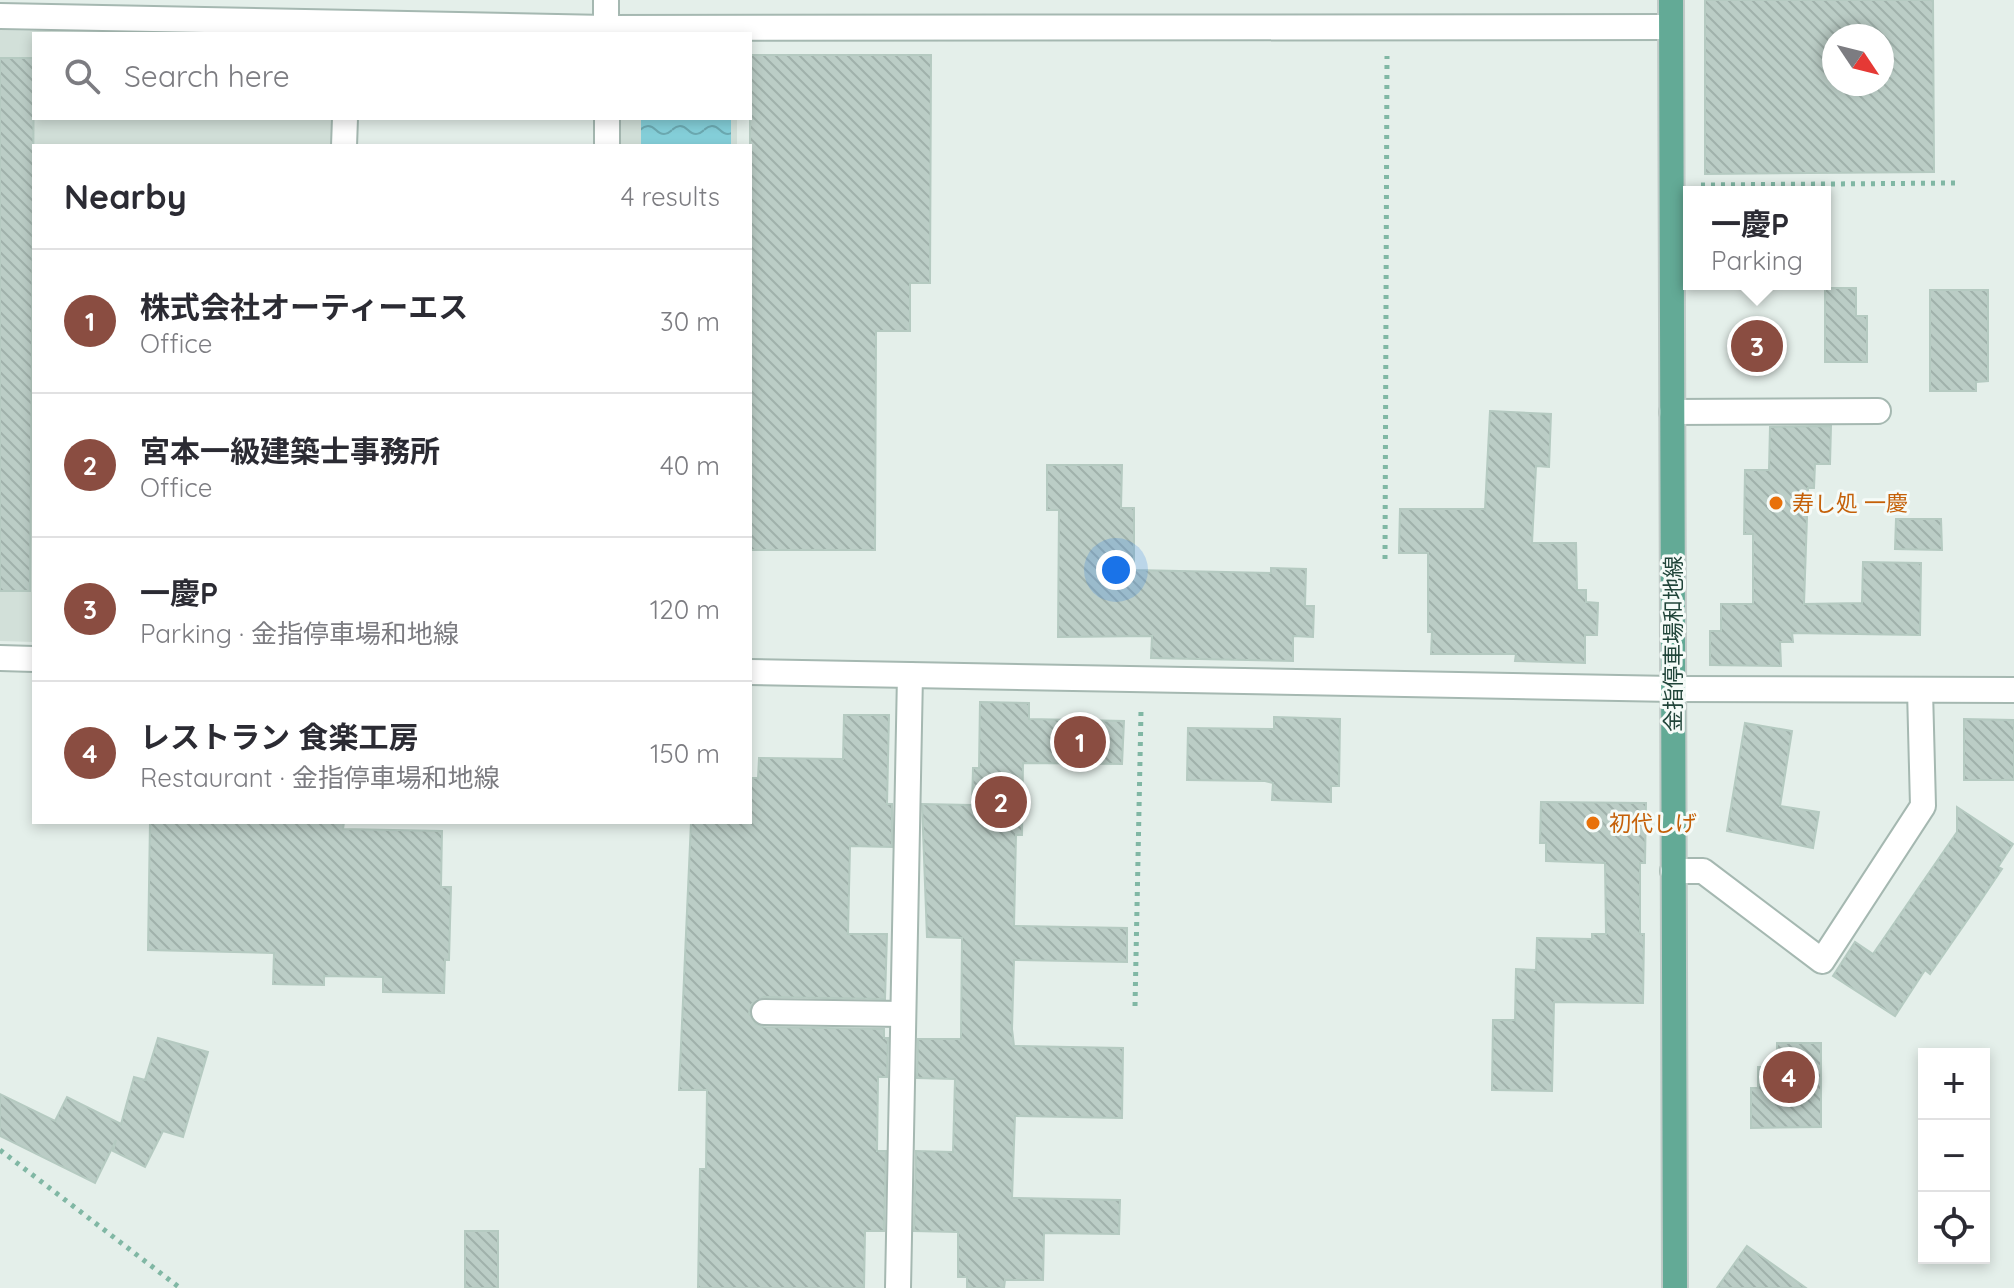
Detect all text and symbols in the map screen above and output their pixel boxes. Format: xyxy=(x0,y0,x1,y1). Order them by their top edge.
north arrow xyxy=(1822,24,1894,96)
search box xyxy=(32,32,752,120)
icon: search xyxy=(60,54,104,98)
text: Search here xyxy=(124,57,290,95)
text: Nearby xyxy=(64,175,187,218)
text: 4 results xyxy=(621,180,720,213)
popup xyxy=(1683,186,1831,290)
text: 一慶P xyxy=(1711,205,1789,243)
text: Parking xyxy=(1711,244,1803,277)
text: 株式会社オーティーエス xyxy=(140,288,468,326)
text: 1 xyxy=(85,305,95,338)
text: 30 m xyxy=(660,305,720,338)
pin: 3 xyxy=(1731,316,1783,376)
text: Office xyxy=(140,327,212,360)
text: 宮本一級建築士事務所 xyxy=(140,432,440,470)
text: 2 xyxy=(83,449,97,482)
text: 40 m xyxy=(660,449,720,482)
text: Office xyxy=(140,471,212,504)
place label: 寿し処 一慶 xyxy=(1792,489,1908,517)
marker: 寿し処 一慶 xyxy=(1767,494,1785,512)
your location xyxy=(1096,550,1136,590)
street label: 金指停車場和地線 xyxy=(1659,556,1687,732)
text: 一慶P xyxy=(140,574,218,612)
text: 3 xyxy=(83,593,97,626)
text: 120 m xyxy=(650,593,720,626)
text: Parking · 金指停車場和地線 xyxy=(140,617,459,650)
pin: 1 xyxy=(1054,712,1106,772)
text: レストラン 食楽工房 xyxy=(140,718,418,756)
text: 4 xyxy=(82,737,98,770)
text: 150 m xyxy=(650,737,720,770)
text: Restaurant · 金指停車場和地線 xyxy=(140,761,500,794)
pin: 2 xyxy=(975,772,1027,832)
place label: 初代しげ xyxy=(1609,809,1697,837)
marker: 初代しげ xyxy=(1584,814,1602,832)
pin: 4 xyxy=(1763,1047,1815,1107)
map controls xyxy=(1918,1048,1990,1264)
button: + xyxy=(1918,1048,1990,1120)
button: − xyxy=(1918,1120,1990,1192)
button: locate xyxy=(1918,1192,1990,1264)

